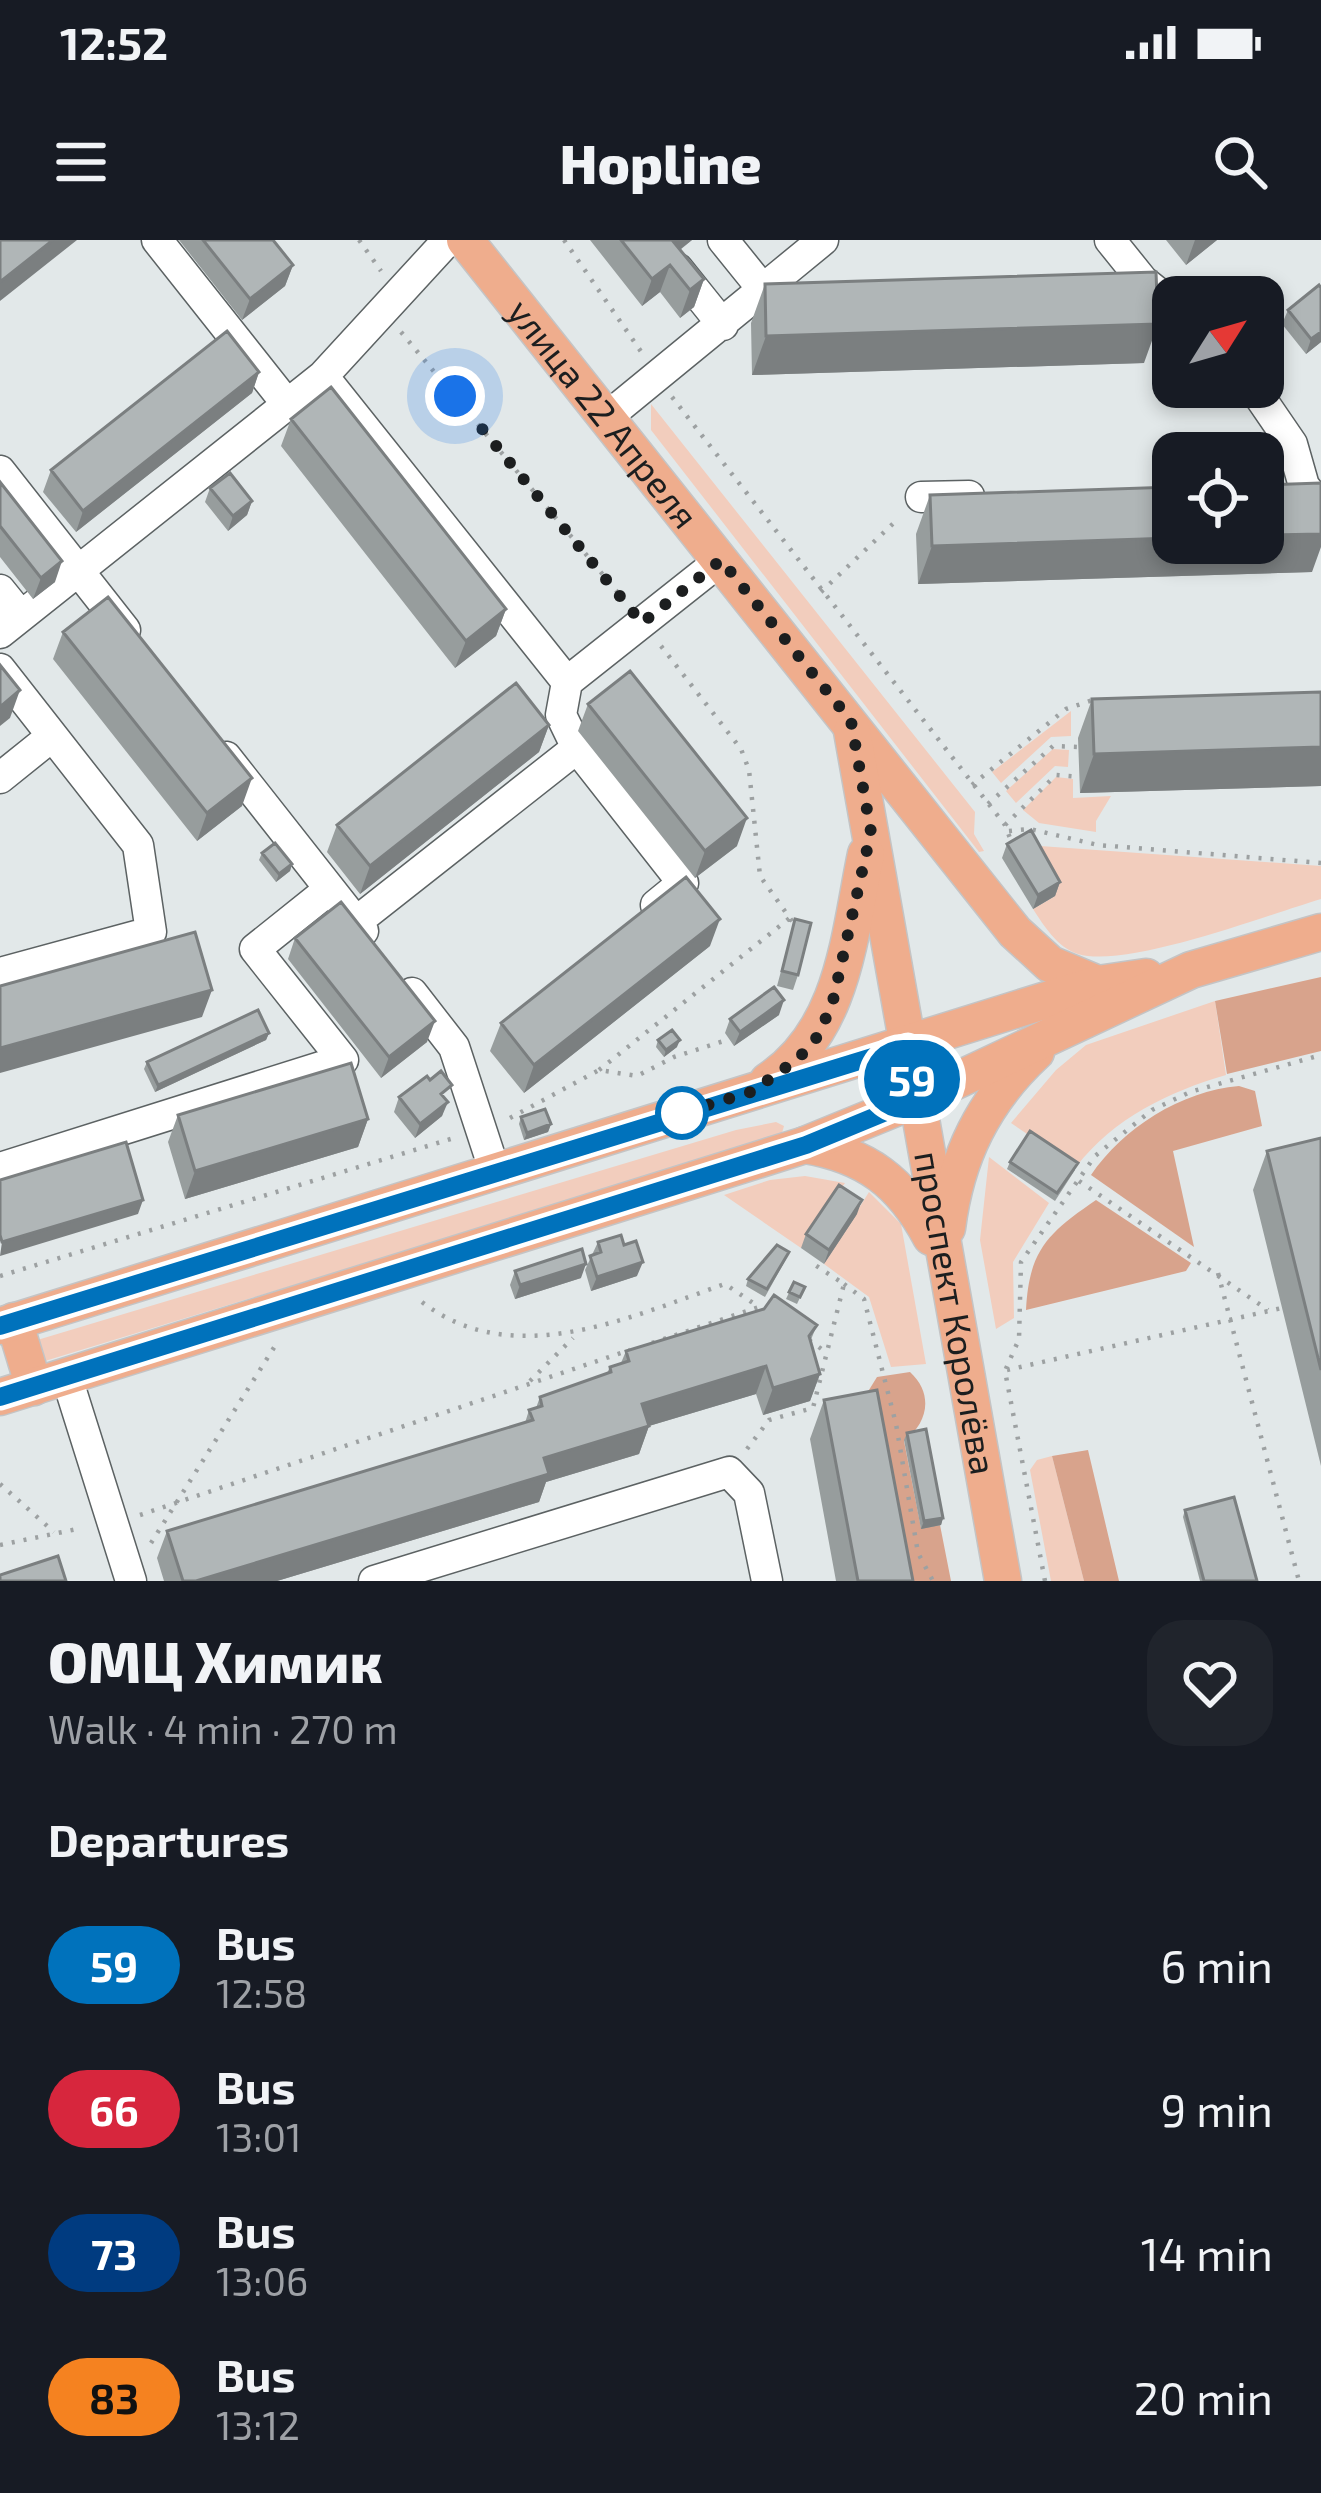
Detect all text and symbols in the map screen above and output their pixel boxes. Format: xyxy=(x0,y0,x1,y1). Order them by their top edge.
text: 12:52 xyxy=(60,15,168,69)
icon: menu xyxy=(48,129,114,195)
icon: search xyxy=(1207,129,1273,195)
text: Hopline xyxy=(559,130,762,195)
north arrow xyxy=(1152,276,1284,408)
map controls xyxy=(1152,276,1284,564)
street label: улица 22 Апреля xyxy=(499,290,708,536)
your location xyxy=(425,366,485,426)
button: locate xyxy=(1152,432,1284,564)
line badge: 59 xyxy=(858,1040,966,1118)
text: 59 xyxy=(888,1054,936,1104)
unlabelled marker xyxy=(657,1088,707,1138)
street label: проспект Королёва xyxy=(907,1147,1007,1478)
button: heart xyxy=(1147,1620,1273,1746)
text: ОМЦ Химик xyxy=(48,1626,383,1694)
text: Walk · 4 min · 270 m xyxy=(48,1705,398,1752)
text: Departures xyxy=(48,1812,289,1866)
text: Bus xyxy=(216,1915,295,1969)
text: 6 min xyxy=(1160,1938,1273,1992)
text: 59 xyxy=(90,1940,138,1990)
text: 12:58 xyxy=(216,1969,307,2016)
text: Bus xyxy=(216,2059,295,2113)
text: 9 min xyxy=(1160,2082,1273,2136)
text: 66 xyxy=(89,2084,139,2134)
text: 13:01 xyxy=(216,2113,301,2160)
text: Bus xyxy=(216,2203,295,2257)
text: 14 min xyxy=(1141,2226,1273,2280)
text: 73 xyxy=(91,2228,137,2278)
text: 13:06 xyxy=(216,2257,308,2304)
text: Bus xyxy=(216,2347,295,2401)
text: 20 min xyxy=(1134,2370,1273,2424)
text: 83 xyxy=(89,2372,139,2422)
text: 13:12 xyxy=(216,2401,300,2448)

